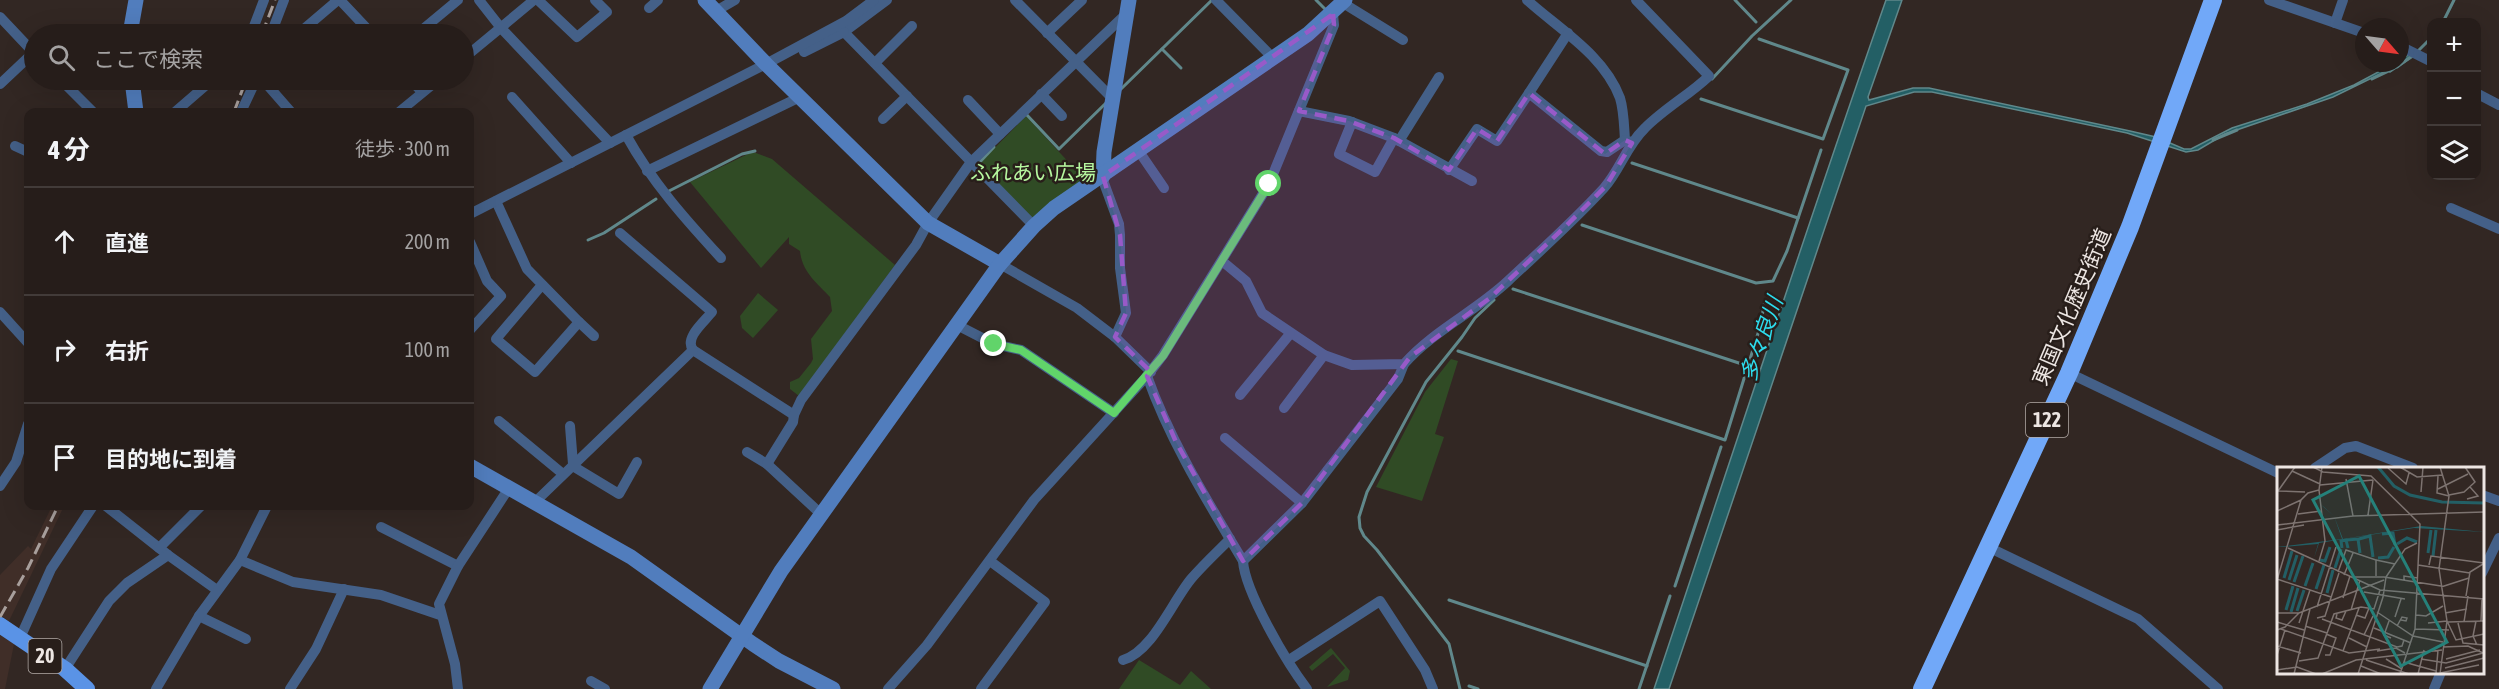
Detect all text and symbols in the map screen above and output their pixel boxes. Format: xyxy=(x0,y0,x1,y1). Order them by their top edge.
north arrow xyxy=(2355,18,2409,72)
map controls xyxy=(2427,18,2481,180)
button: + xyxy=(2427,18,2481,72)
search box xyxy=(24,24,474,90)
icon: search xyxy=(45,41,78,74)
text: ここで検索 xyxy=(93,46,203,72)
button: − xyxy=(2427,72,2481,126)
button: layers xyxy=(2427,126,2481,180)
text: 4 分 xyxy=(48,135,90,165)
text: 徒歩 · 300 m xyxy=(355,137,450,160)
park label: ふれあい広場 xyxy=(970,160,1096,184)
route start xyxy=(1255,170,1281,196)
icon: ahead xyxy=(48,225,81,258)
street label: 東国文化歴史街道 xyxy=(2027,225,2115,389)
text: 直進 xyxy=(105,230,149,256)
text: 200 m xyxy=(405,230,450,253)
water label: 多々良川 xyxy=(1734,291,1788,385)
route end xyxy=(980,330,1006,356)
icon: right xyxy=(48,333,81,366)
text: 右折 xyxy=(105,338,149,364)
text: 100 m xyxy=(405,338,450,361)
road number: 122 xyxy=(2026,403,2068,437)
icon: arrive xyxy=(48,441,81,474)
text: 目的地に到着 xyxy=(105,446,237,472)
inset map xyxy=(2277,467,2484,674)
road number: 20 xyxy=(28,639,62,673)

